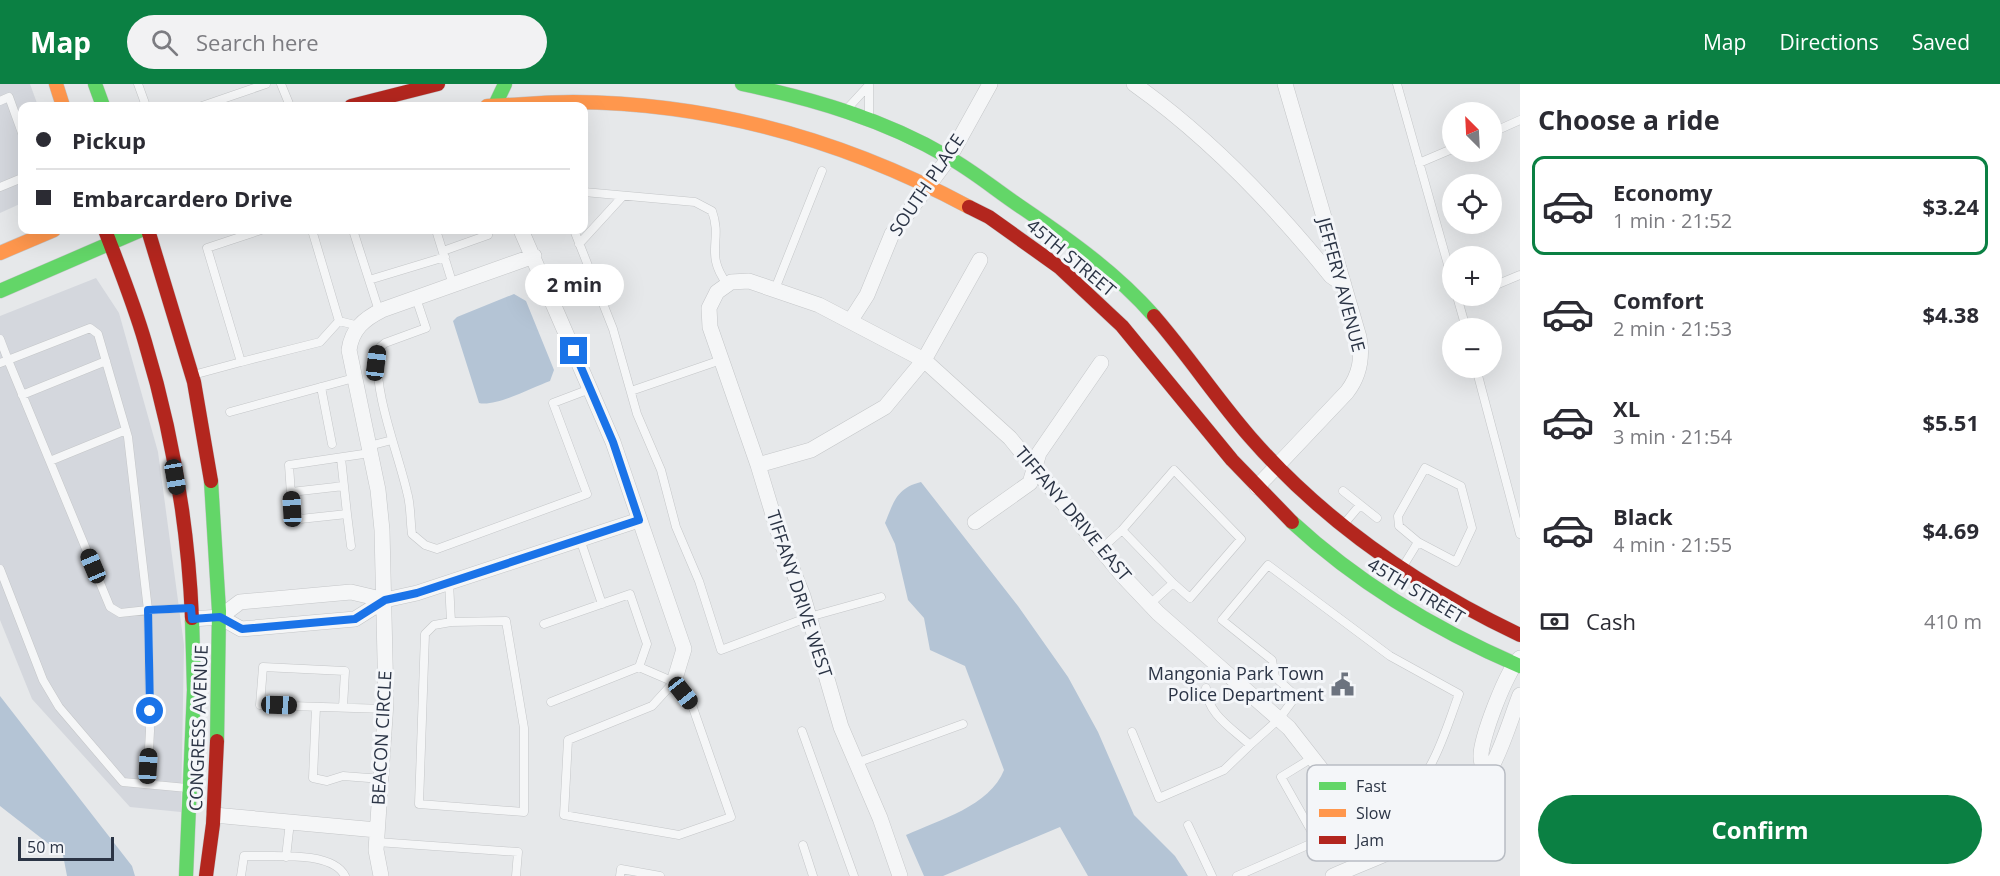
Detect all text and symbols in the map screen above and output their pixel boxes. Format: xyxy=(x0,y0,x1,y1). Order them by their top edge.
search box xyxy=(127,15,547,69)
text: Map xyxy=(30,23,91,61)
icon: search xyxy=(148,26,181,59)
text: Search here xyxy=(196,27,319,57)
text: Map xyxy=(1703,28,1746,56)
text: Directions xyxy=(1779,28,1879,56)
text: Saved xyxy=(1912,28,1970,56)
text: Choose a ride xyxy=(1538,101,1720,138)
north arrow xyxy=(1442,102,1502,162)
map controls xyxy=(1442,102,1502,378)
text: Pickup xyxy=(72,125,146,155)
street label: SOUTH PLACE xyxy=(883,129,969,240)
button: locate xyxy=(1442,174,1502,234)
text: Economy xyxy=(1613,177,1712,207)
icon: car xyxy=(1541,179,1595,233)
text: Embarcardero Drive xyxy=(72,183,292,213)
text: $3.24 xyxy=(1922,191,1979,221)
text: 1 min · 21:52 xyxy=(1613,207,1732,234)
street label: 45TH STREET xyxy=(1022,213,1121,302)
street label: JEFFERY AVENUE xyxy=(1312,213,1371,355)
button: + xyxy=(1442,246,1502,306)
callout: 2 min xyxy=(524,264,624,306)
text: 2 min xyxy=(547,271,602,298)
text: Comfort xyxy=(1613,285,1704,315)
icon: car xyxy=(1541,287,1595,341)
text: $4.38 xyxy=(1922,299,1979,329)
text: 2 min · 21:53 xyxy=(1613,315,1732,342)
button: − xyxy=(1442,318,1502,378)
route end xyxy=(560,337,587,364)
car xyxy=(365,344,387,382)
text: XL xyxy=(1613,393,1640,423)
icon: car xyxy=(1541,395,1595,449)
text: $5.51 xyxy=(1922,407,1979,437)
text: 3 min · 21:54 xyxy=(1613,423,1732,450)
street label: TIFFANY DRIVE EAST xyxy=(1010,441,1137,586)
car xyxy=(163,458,187,496)
car xyxy=(282,491,302,527)
text: Black xyxy=(1613,501,1673,531)
icon: car xyxy=(1541,503,1595,557)
street label: TIFFANY DRIVE WEST xyxy=(762,507,838,680)
text: $4.69 xyxy=(1922,515,1979,545)
text: 4 min · 21:55 xyxy=(1613,531,1732,558)
car xyxy=(78,546,108,586)
street label: 45TH STREET xyxy=(1364,552,1470,629)
icon: cash xyxy=(1538,605,1571,638)
text: Cash xyxy=(1586,606,1636,636)
text: 410 m xyxy=(1924,608,1982,635)
street label: CONGRESS AVENUE xyxy=(183,644,213,811)
place label: Mangonia Park Town Police Department xyxy=(1148,661,1324,706)
street label: BEACON CIRCLE xyxy=(365,670,397,806)
public building icon: Mangonia Park Town Police Department xyxy=(1329,671,1355,697)
car xyxy=(665,673,701,713)
car xyxy=(261,695,297,715)
route start xyxy=(136,697,163,724)
car xyxy=(138,748,158,784)
legend xyxy=(1307,765,1505,861)
text: Fast xyxy=(1356,775,1387,797)
button: Confirm xyxy=(1538,795,1982,864)
text: Slow xyxy=(1356,802,1391,824)
text: Jam xyxy=(1354,829,1384,851)
scale bar xyxy=(18,834,114,862)
text: 50 m xyxy=(27,836,64,858)

